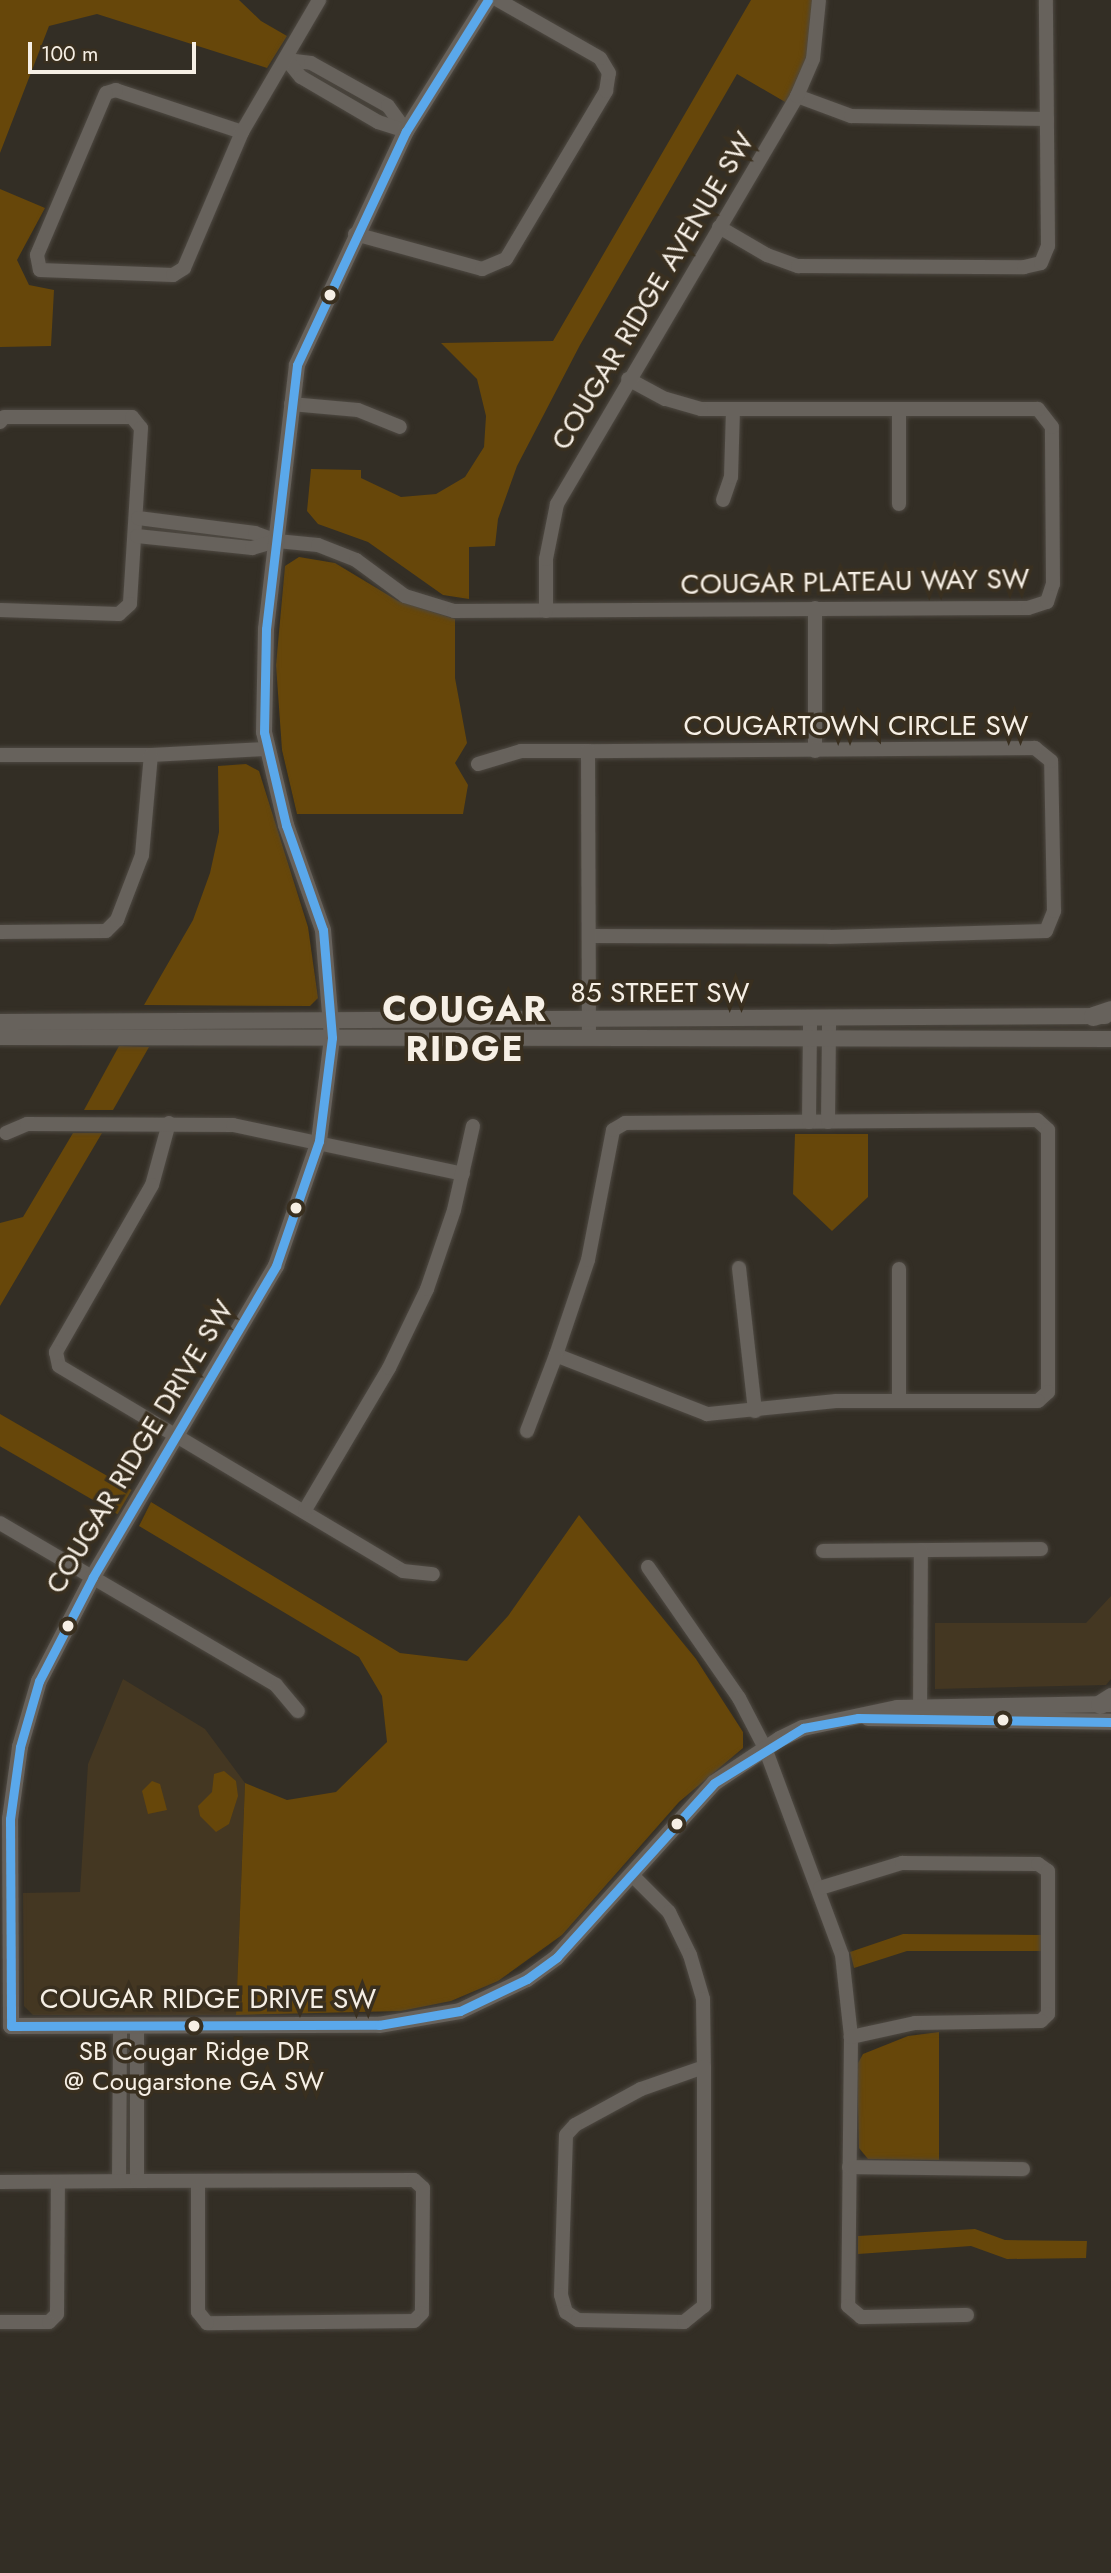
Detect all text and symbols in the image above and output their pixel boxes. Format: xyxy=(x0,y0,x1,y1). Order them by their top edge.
scale bar xyxy=(32,28,200,72)
text: 100 m xyxy=(41,39,98,69)
street label: COUGAR RIDGE AVENUE SW xyxy=(545,126,761,456)
unlabelled marker xyxy=(323,288,337,302)
street label: COUGAR PLATEAU WAY SW xyxy=(680,562,1030,602)
street label: COUGARTOWN CIRCLE SW xyxy=(684,709,1028,743)
street label: 85 STREET SW xyxy=(571,976,749,1010)
district label: COUGAR RIDGE xyxy=(383,988,547,1070)
unlabelled marker xyxy=(289,1201,303,1215)
street label: COUGAR RIDGE DRIVE SW xyxy=(39,1294,241,1600)
unlabelled marker xyxy=(61,1619,75,1633)
unlabelled marker xyxy=(996,1713,1010,1727)
unlabelled marker xyxy=(670,1817,684,1831)
street label: COUGAR RIDGE DRIVE SW xyxy=(40,1982,376,2016)
marker: SB Cougar Ridge DR @ Cougarstone GA SW xyxy=(187,2019,201,2033)
place label: SB Cougar Ridge DR @ Cougarstone GA SW xyxy=(64,2036,324,2098)

